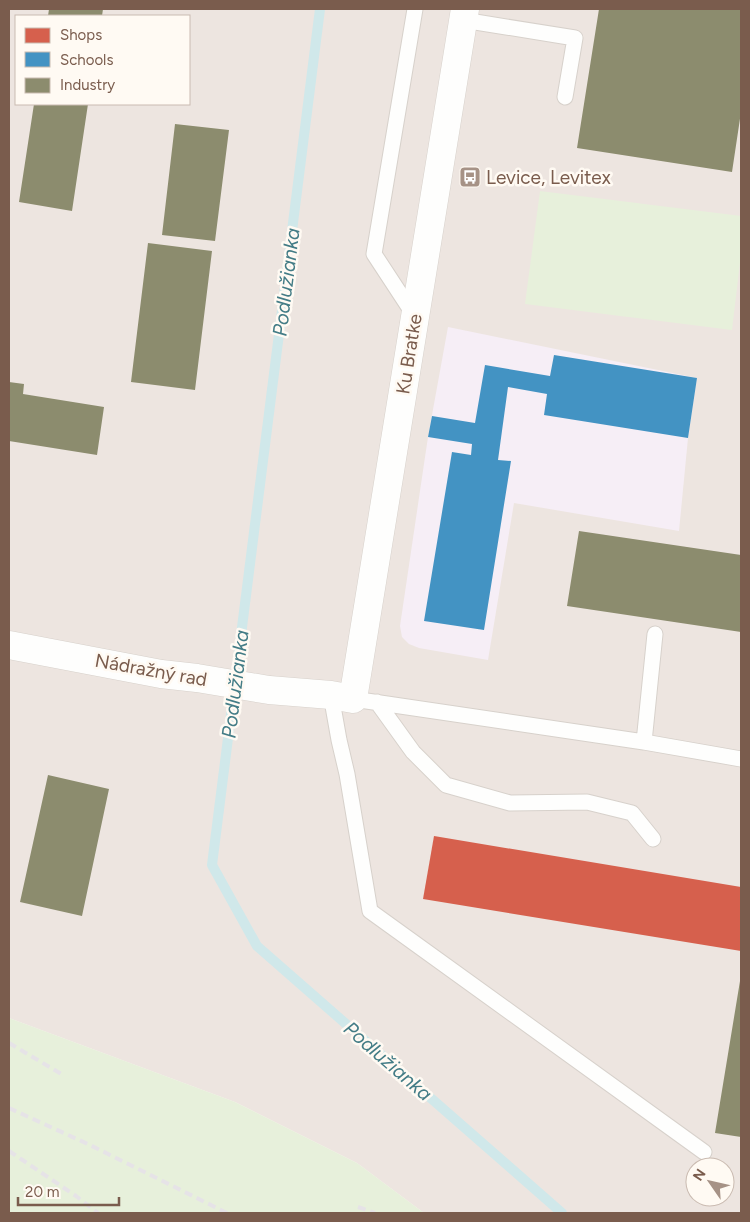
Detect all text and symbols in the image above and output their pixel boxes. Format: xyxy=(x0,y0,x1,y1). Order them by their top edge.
legend xyxy=(15,15,190,105)
text: Shops xyxy=(60,26,102,44)
text: Schools xyxy=(60,51,113,69)
text: Industry xyxy=(60,76,115,94)
bus stop icon: Levice, Levitex xyxy=(458,165,482,189)
place label: Levice, Levitex xyxy=(486,166,611,189)
water label: Podlužianka xyxy=(267,226,305,338)
street label: Ku Bratke xyxy=(391,312,427,396)
water label: Podlužianka xyxy=(216,628,254,740)
street label: Nádražný rad xyxy=(93,649,209,691)
water label: Podlužianka xyxy=(339,1016,437,1106)
north arrow xyxy=(685,1157,735,1207)
text: N xyxy=(690,1166,710,1184)
scale bar xyxy=(18,1174,119,1206)
text: 20 m xyxy=(25,1183,59,1201)

